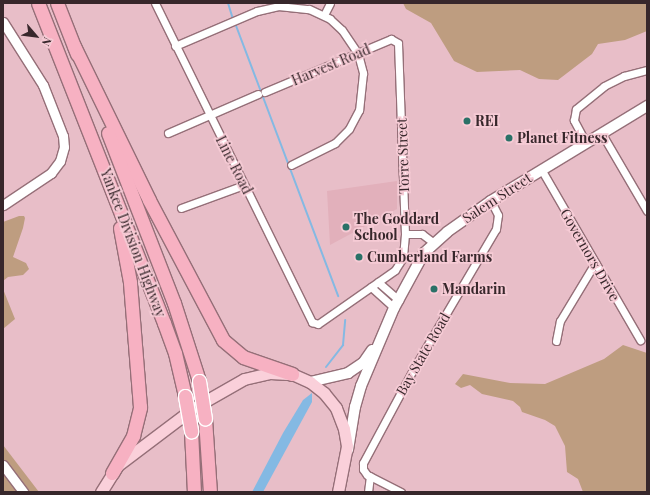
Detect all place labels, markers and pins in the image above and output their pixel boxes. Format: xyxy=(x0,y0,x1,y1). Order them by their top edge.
place label: REI xyxy=(475,113,499,129)
marker: REI xyxy=(462,116,472,126)
place label: Planet Fitness xyxy=(517,130,607,146)
marker: Planet Fitness xyxy=(504,133,514,143)
place label: The Goddard School xyxy=(354,211,439,244)
marker: The Goddard School xyxy=(341,222,351,232)
place label: Cumberland Farms xyxy=(367,249,492,265)
marker: Cumberland Farms xyxy=(354,252,364,262)
place label: Mandarin xyxy=(442,281,506,297)
marker: Mandarin xyxy=(429,284,439,294)

